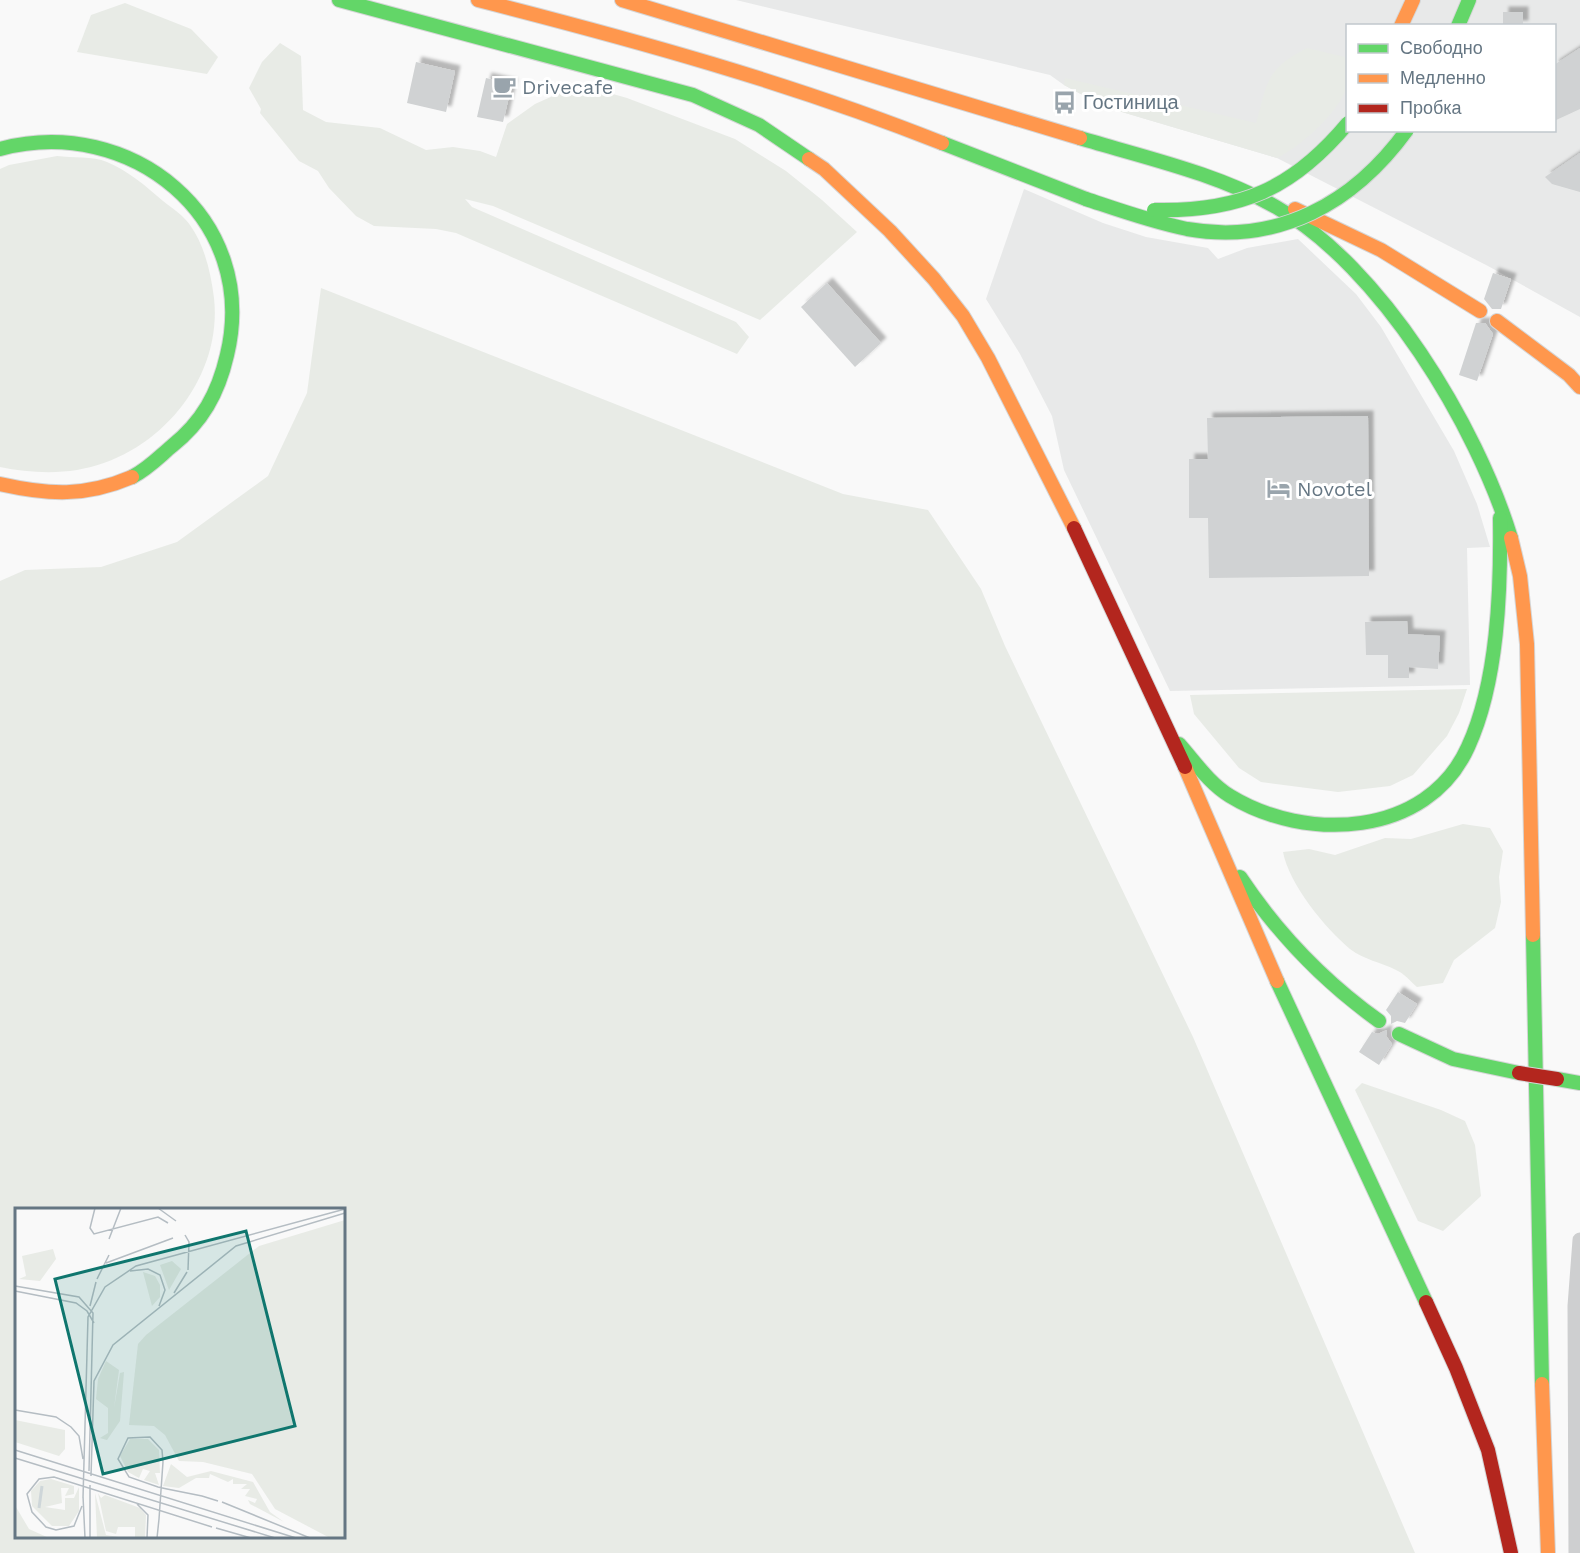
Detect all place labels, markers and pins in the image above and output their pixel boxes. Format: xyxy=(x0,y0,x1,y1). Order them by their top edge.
cafe icon: Drivecafe xyxy=(491,74,517,100)
place label: Drivecafe xyxy=(522,75,613,99)
bus stop icon: Гостиница xyxy=(1052,89,1078,115)
place label: Гостиница xyxy=(1083,90,1180,114)
hotel icon: Novotel xyxy=(1266,476,1292,502)
place label: Novotel xyxy=(1297,477,1372,501)

